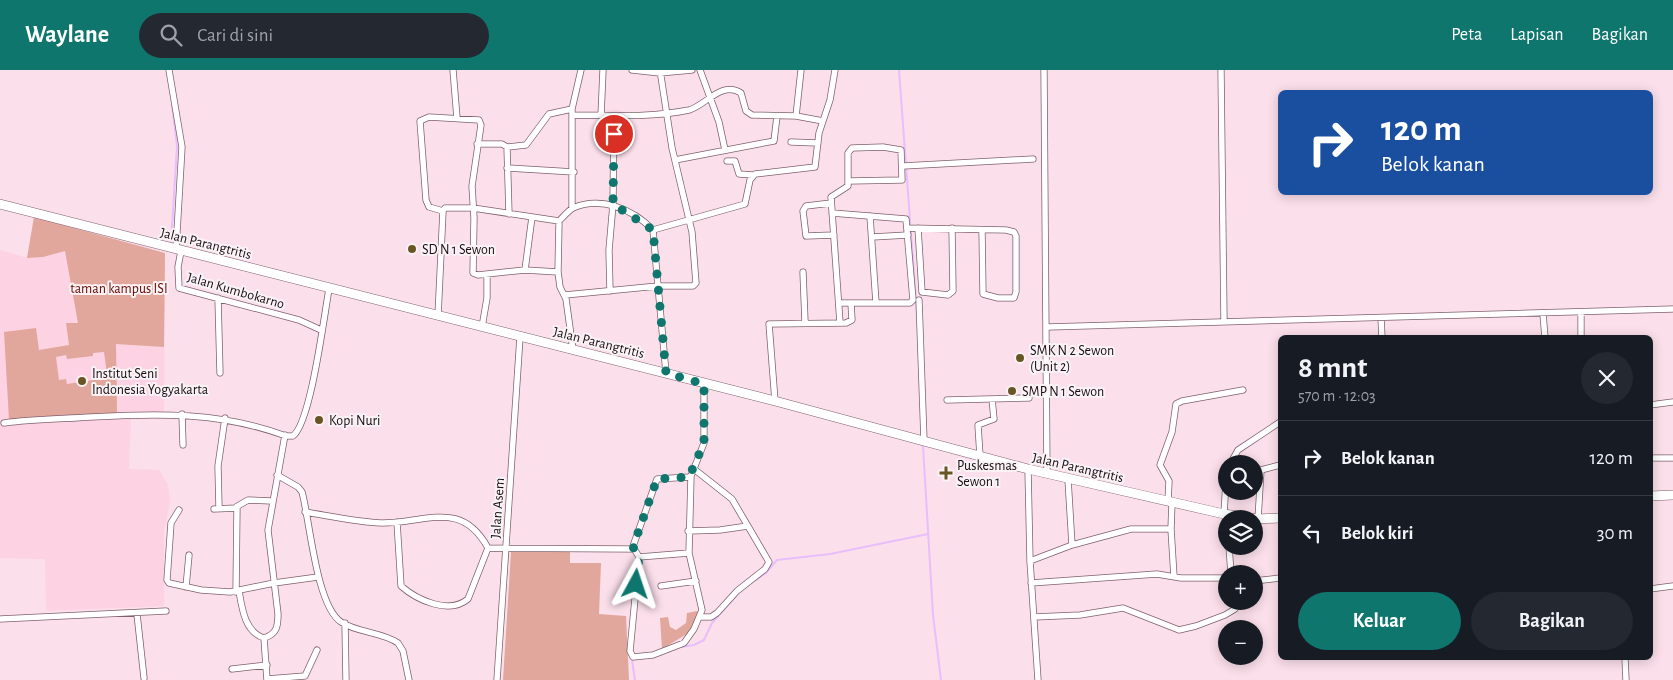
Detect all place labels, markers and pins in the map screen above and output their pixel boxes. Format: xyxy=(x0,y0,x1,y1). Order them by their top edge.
pin xyxy=(593,113,635,155)
marker: SD N 1 Sewon xyxy=(406,243,418,255)
place label: SD N 1 Sewon xyxy=(422,243,495,257)
place label: SMK N 2 Sewon (Unit 2) xyxy=(1030,344,1114,374)
marker: SMK N 2 Sewon (Unit 2) xyxy=(1014,352,1026,364)
place label: Institut Seni Indonesia Yogyakarta xyxy=(92,367,209,397)
marker: Institut Seni Indonesia Yogyakarta xyxy=(76,375,88,387)
marker: SMP N 1 Sewon xyxy=(1006,385,1018,397)
place label: SMP N 1 Sewon xyxy=(1022,385,1104,399)
marker: Kopi Nuri xyxy=(313,414,325,426)
place label: Kopi Nuri xyxy=(329,414,380,428)
place label: Puskesmas Sewon 1 xyxy=(957,459,1017,489)
marker: Puskesmas Sewon 1 xyxy=(939,466,953,480)

